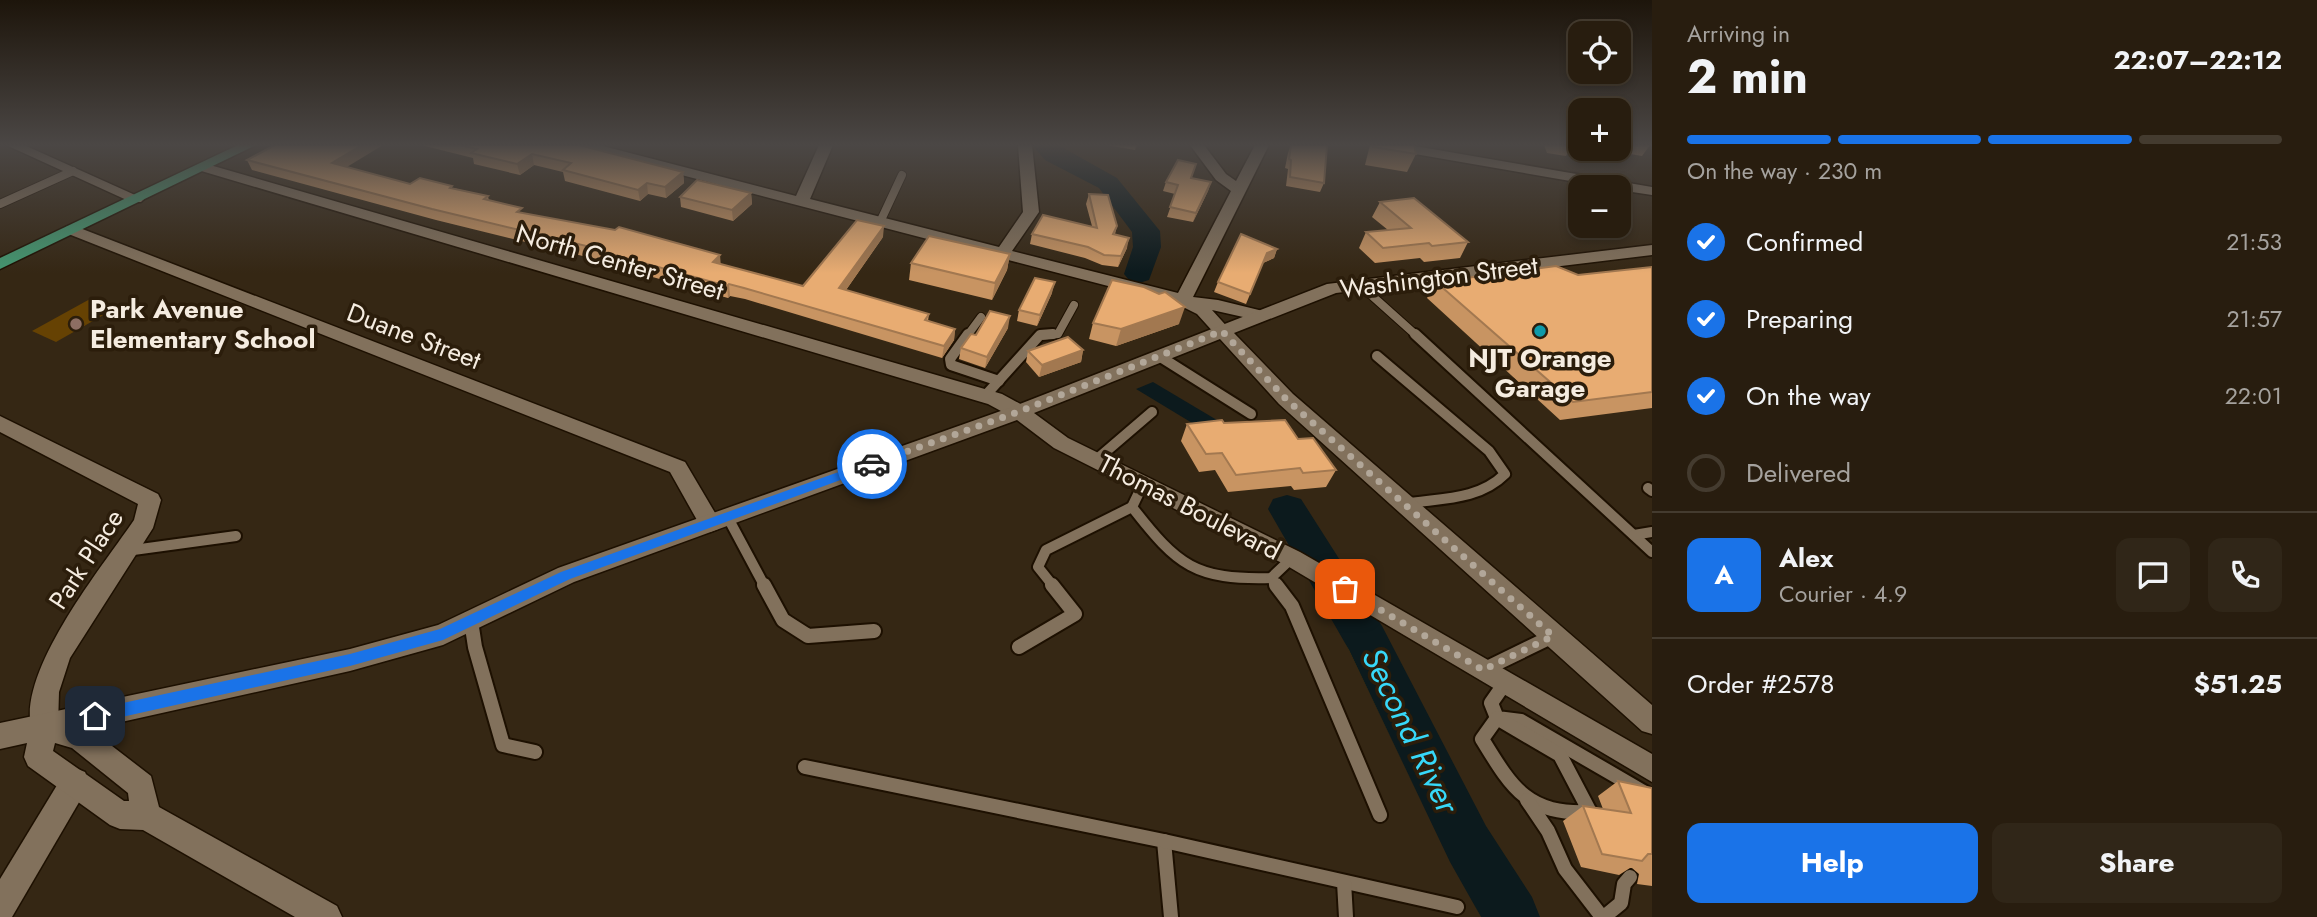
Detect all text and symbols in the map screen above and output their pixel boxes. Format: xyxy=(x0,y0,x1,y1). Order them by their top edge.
text: Arriving in xyxy=(1687,17,1790,51)
map controls xyxy=(1568,21,1631,238)
button: locate xyxy=(1568,21,1631,84)
text: 22:07–22:12 xyxy=(2113,41,2282,79)
text: 2 min xyxy=(1687,44,1808,110)
button: + xyxy=(1568,98,1631,161)
text: On the way · 230 m xyxy=(1687,154,1882,188)
button: − xyxy=(1568,175,1631,238)
street label: North Center Street xyxy=(512,214,729,310)
icon: check xyxy=(1687,223,1725,261)
text: Confirmed xyxy=(1746,223,1863,261)
text: 21:53 xyxy=(2226,225,2282,259)
street label: Washington Street xyxy=(1338,246,1541,308)
place label: Park Avenue Elementary School xyxy=(90,290,315,358)
street label: Duane Street xyxy=(342,293,487,379)
icon: check xyxy=(1687,300,1725,338)
text: Preparing xyxy=(1746,300,1853,338)
text: 21:57 xyxy=(2227,302,2282,336)
marker: Park Avenue Elementary School xyxy=(68,316,84,332)
marker: NJT Orange Garage xyxy=(1532,323,1548,339)
place label: NJT Orange Garage xyxy=(1468,339,1612,407)
icon: check xyxy=(1687,377,1725,415)
text: On the way xyxy=(1746,377,1871,415)
text: 22:01 xyxy=(2225,379,2282,413)
courier xyxy=(837,429,907,499)
icon: car xyxy=(853,445,891,483)
street label: Thomas Boulevard xyxy=(1092,445,1288,569)
text: Delivered xyxy=(1746,454,1851,492)
street label: Park Place xyxy=(39,501,133,617)
button: chat xyxy=(2116,538,2190,612)
button: phone xyxy=(2208,538,2282,612)
text: Alex xyxy=(1779,539,1833,577)
text: A xyxy=(1714,556,1734,594)
pin xyxy=(1315,559,1375,619)
icon: bag xyxy=(1326,570,1364,608)
text: Courier · 4.9 xyxy=(1779,577,1907,611)
water label: Second River xyxy=(1350,639,1472,823)
text: Order #2578 xyxy=(1687,665,1834,703)
text: $51.25 xyxy=(2194,665,2282,703)
pin xyxy=(65,686,125,746)
icon: home xyxy=(76,697,114,735)
button: Help xyxy=(1687,823,1978,903)
button: Share xyxy=(1992,823,2282,903)

